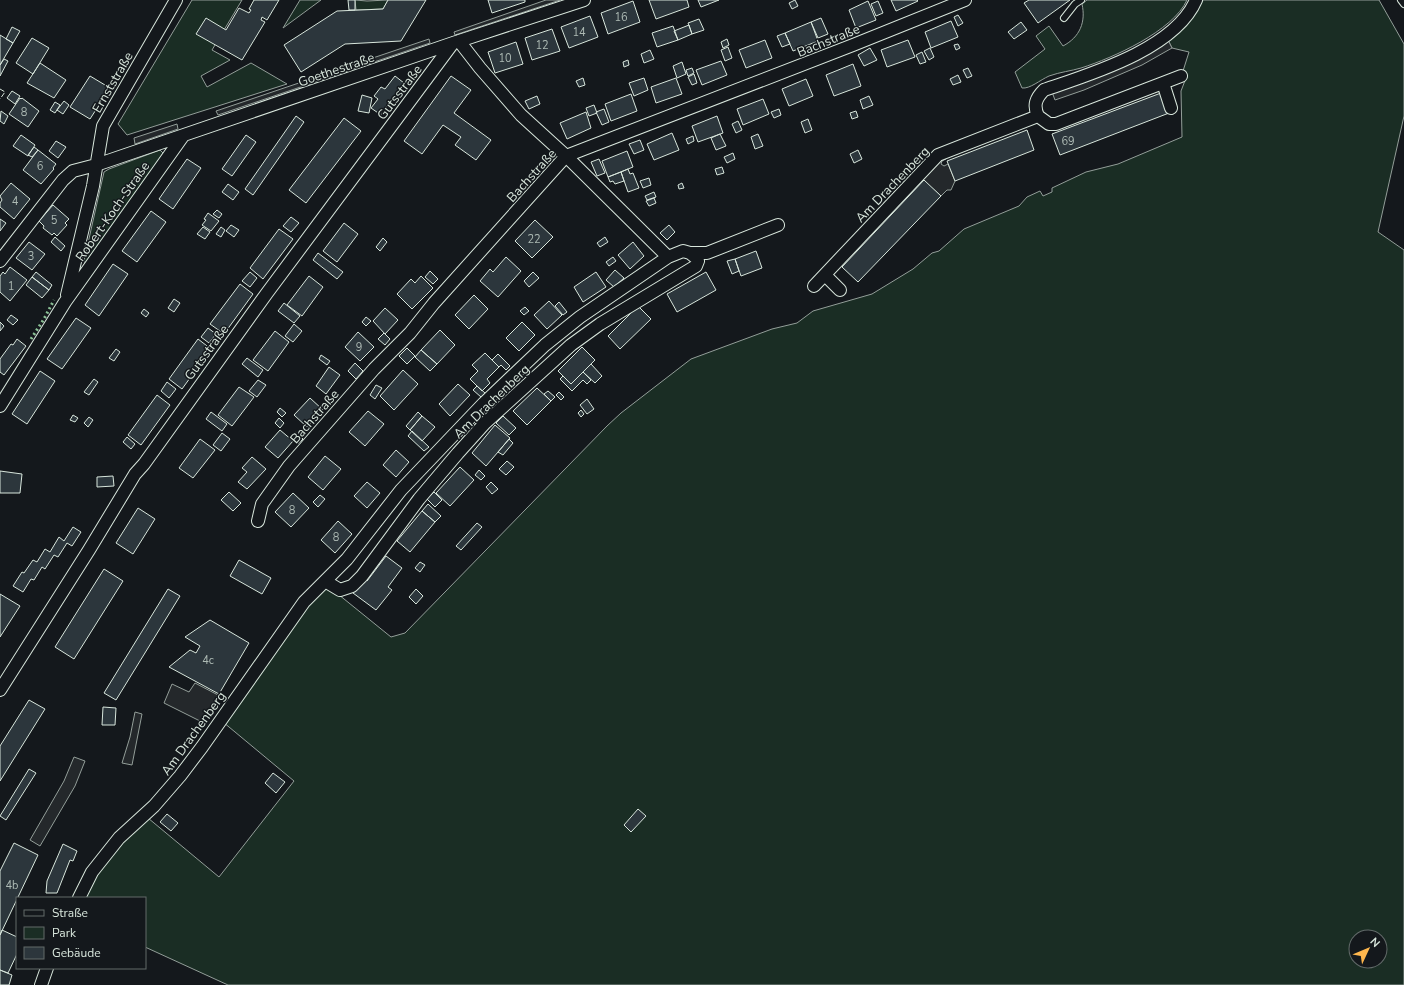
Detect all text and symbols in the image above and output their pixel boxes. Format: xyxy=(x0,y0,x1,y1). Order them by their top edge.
house number: 16 xyxy=(614,10,628,25)
street label: Bachstraße xyxy=(794,20,863,62)
house number: 14 xyxy=(572,25,586,40)
house number: 12 xyxy=(535,38,549,53)
street label: Goethestraße xyxy=(296,48,377,91)
street label: Ernststraße xyxy=(88,49,138,116)
house number: 10 xyxy=(498,51,512,66)
street label: Gutsstraße xyxy=(373,61,426,124)
house number: 8 xyxy=(21,105,28,120)
house number: 69 xyxy=(1061,134,1075,149)
street label: Am Drachenberg xyxy=(852,143,934,227)
street label: Bachstraße xyxy=(503,145,561,206)
street label: Robert-Koch-Straße xyxy=(72,158,154,265)
house number: 6 xyxy=(37,159,44,174)
house number: 4 xyxy=(12,194,19,209)
house number: 5 xyxy=(51,213,58,228)
house number: 22 xyxy=(527,232,541,247)
house number: 3 xyxy=(28,249,34,264)
house number: 1 xyxy=(8,279,14,294)
street label: Gutsstraße xyxy=(181,321,233,384)
house number: 9 xyxy=(356,340,362,355)
street label: Am Drachenberg xyxy=(450,361,534,443)
street label: Bachstraße xyxy=(286,386,343,448)
house number: 8 xyxy=(289,503,296,518)
house number: 8 xyxy=(333,530,340,545)
house number: 4c xyxy=(202,653,214,668)
street label: Am Drachenberg xyxy=(157,688,230,779)
house number: 4b xyxy=(5,878,19,893)
legend xyxy=(16,897,146,969)
text: Straße xyxy=(52,905,88,921)
text: Park xyxy=(52,925,77,941)
north arrow xyxy=(1348,929,1388,969)
text: N xyxy=(1367,934,1383,951)
text: Gebäude xyxy=(52,945,101,961)

